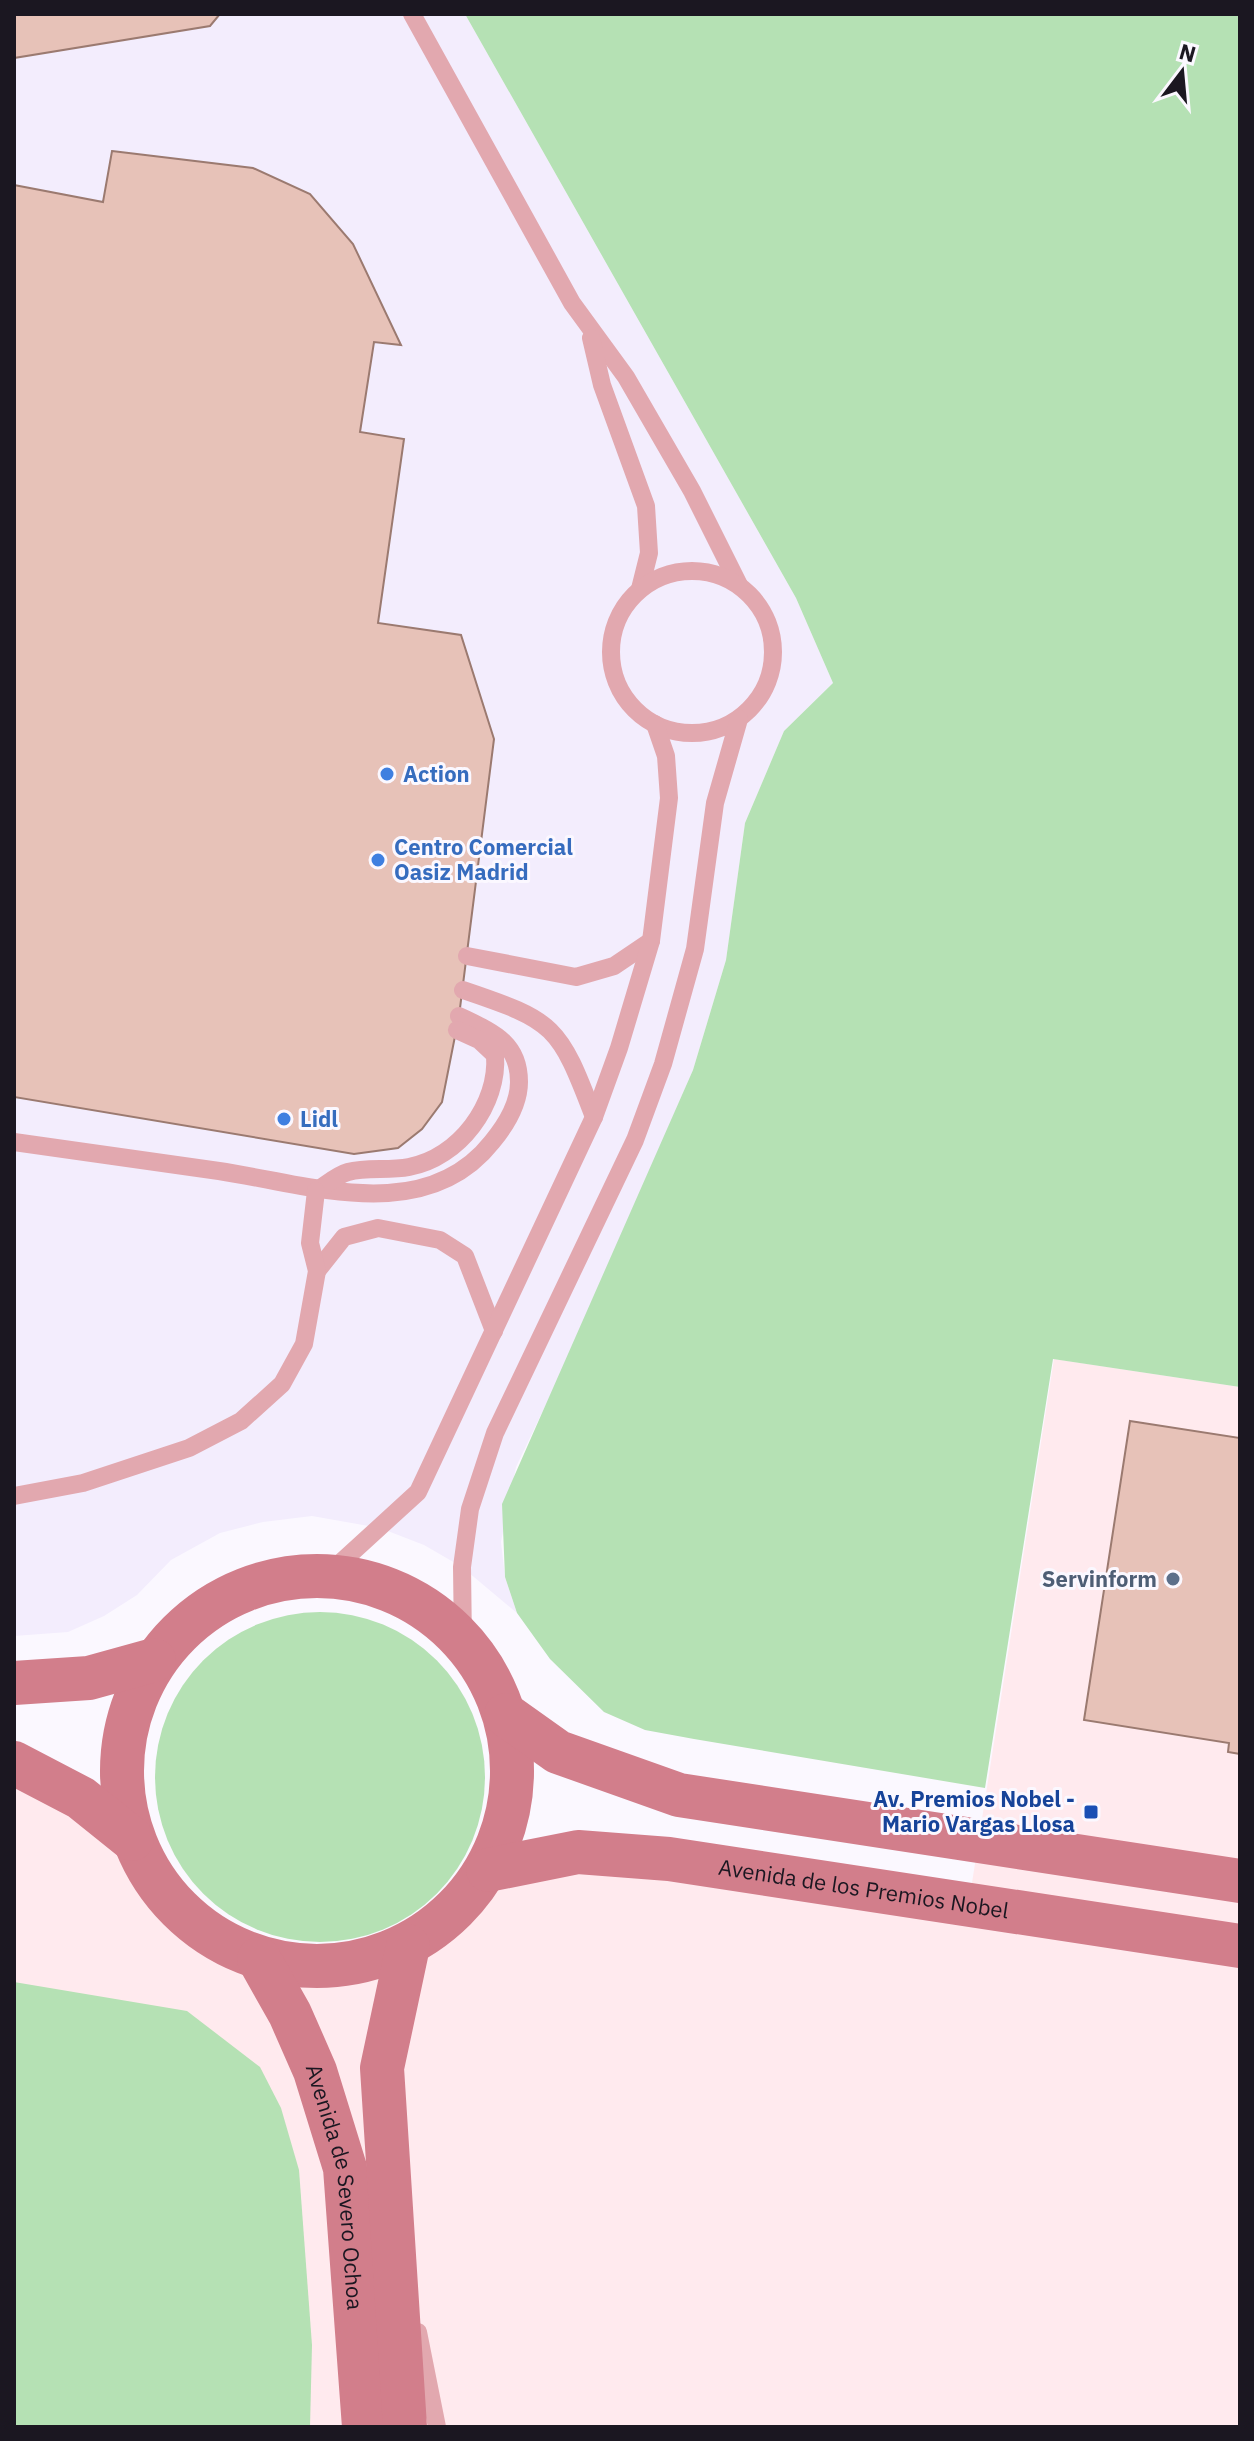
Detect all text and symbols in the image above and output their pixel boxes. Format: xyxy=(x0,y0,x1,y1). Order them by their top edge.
north arrow xyxy=(1142,32,1222,112)
text: N xyxy=(1176,36,1199,68)
place label: Action xyxy=(403,759,470,788)
marker: Action xyxy=(378,765,396,783)
place label: Centro Comercial Oasiz Madrid xyxy=(394,832,573,886)
marker: Centro Comercial Oasiz Madrid xyxy=(369,851,387,869)
place label: Lidl xyxy=(300,1104,338,1133)
marker: Lidl xyxy=(275,1110,293,1128)
place label: Servinform xyxy=(1042,1564,1157,1593)
marker: Servinform xyxy=(1164,1570,1182,1588)
place label: Av. Premios Nobel - Mario Vargas Llosa xyxy=(873,1784,1075,1838)
marker: Av. Premios Nobel - Mario Vargas Llosa xyxy=(1082,1803,1100,1821)
street label: Avenida de los Premios Nobel xyxy=(717,1852,1011,1925)
street label: Avenida de Severo Ochoa xyxy=(300,2060,370,2311)

